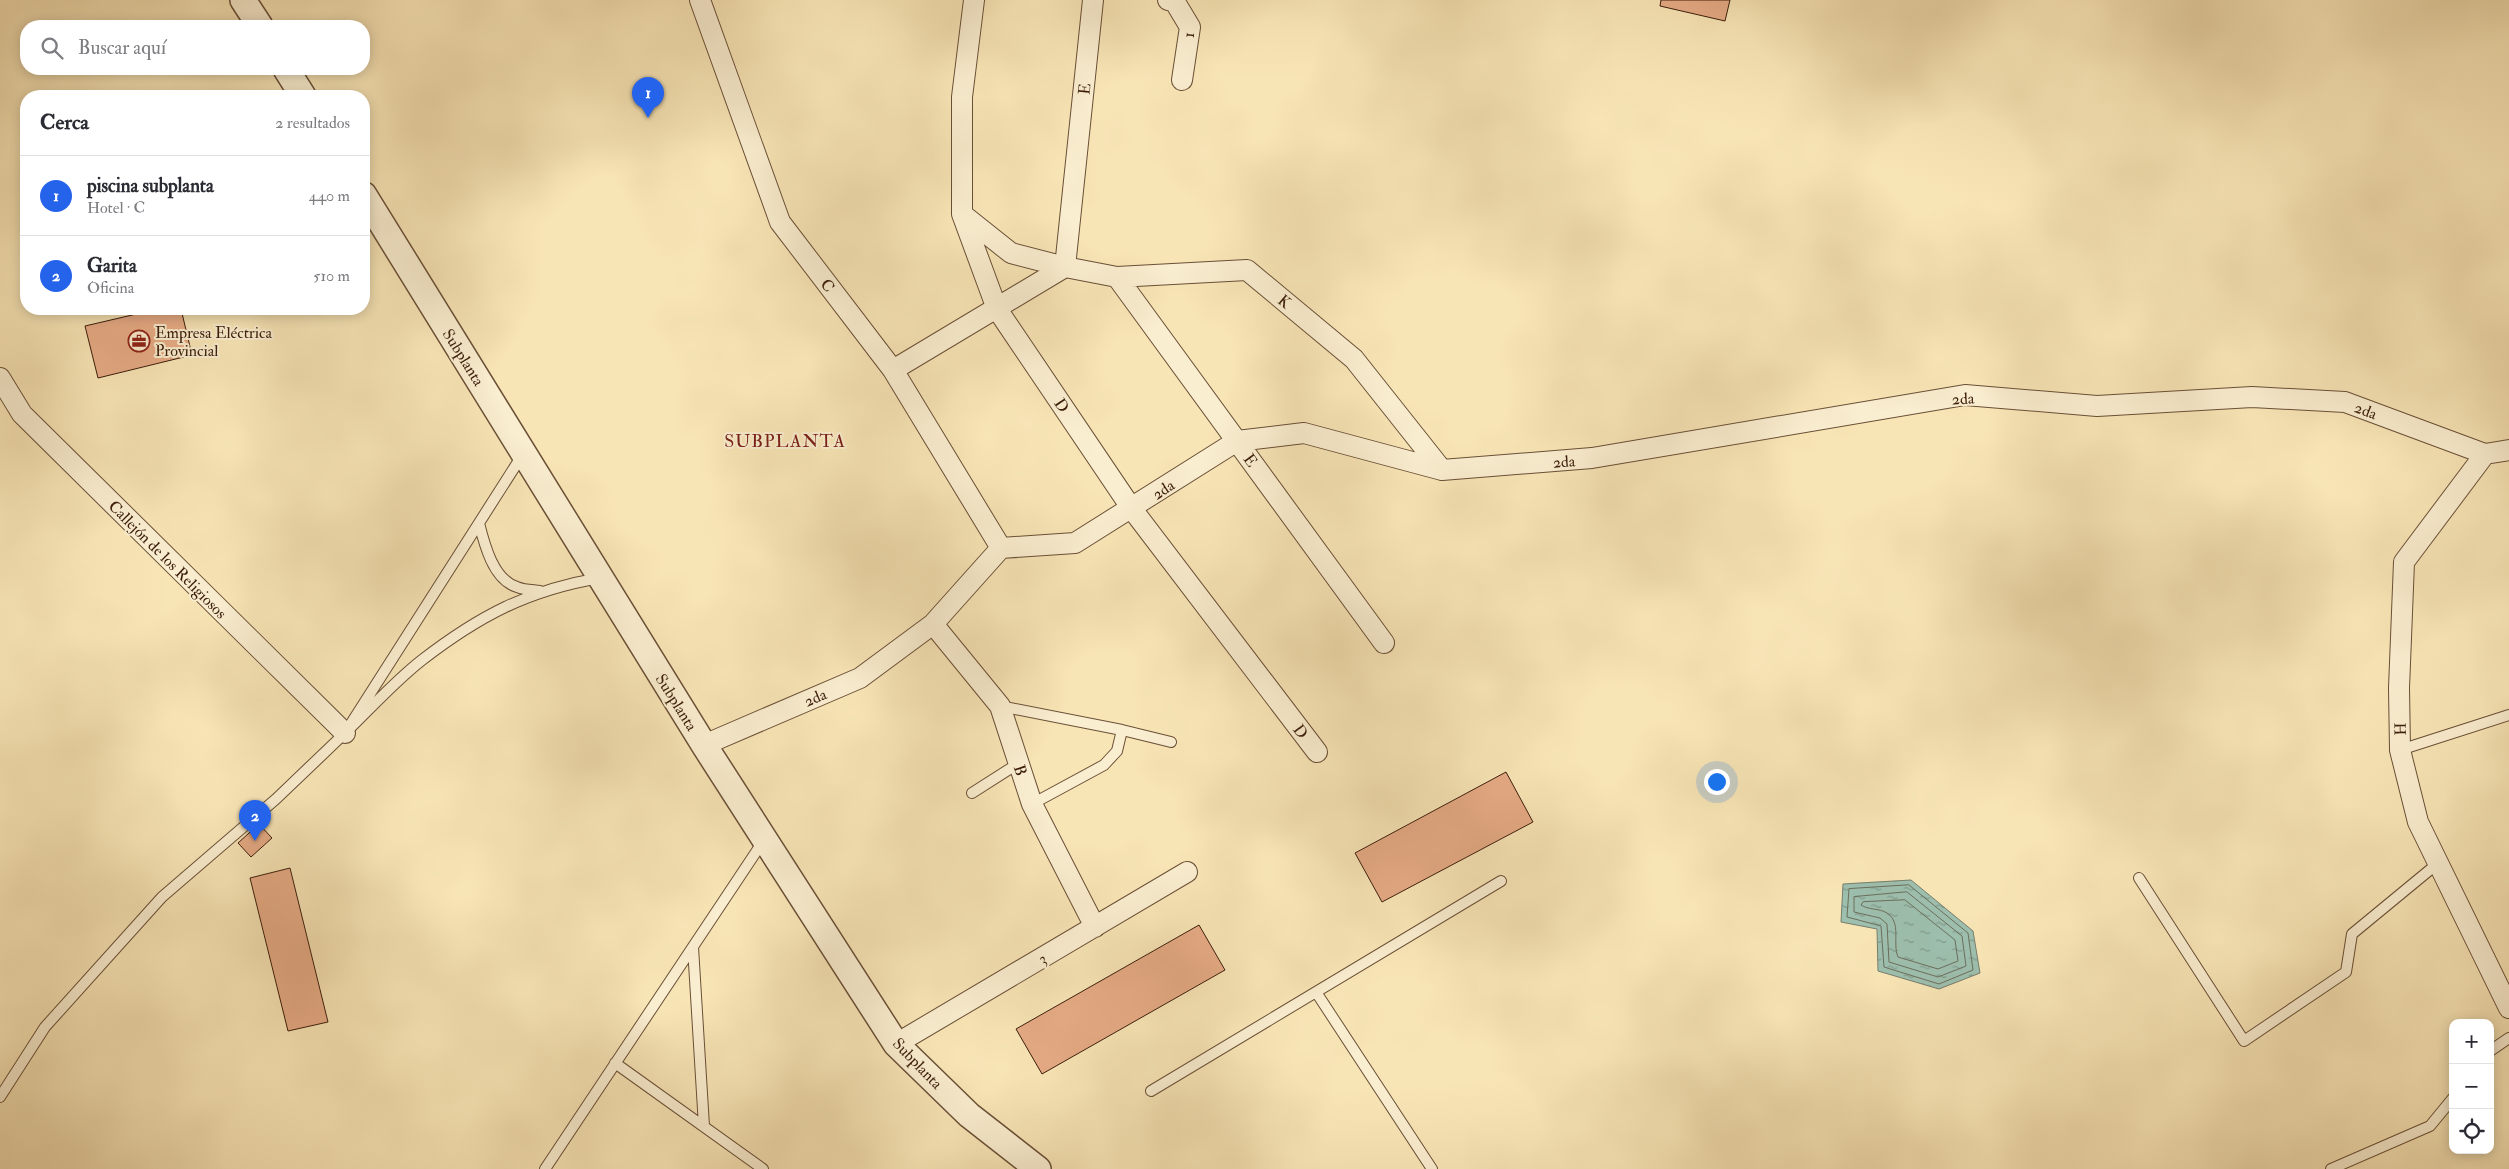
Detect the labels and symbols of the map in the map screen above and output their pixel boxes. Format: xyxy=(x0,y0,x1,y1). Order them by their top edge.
street label: 1 xyxy=(1179,32,1199,39)
pin: 1 xyxy=(632,77,664,118)
street label: E xyxy=(1074,82,1096,96)
street label: C xyxy=(816,275,839,296)
street label: K xyxy=(1274,291,1296,314)
place label: Empresa Eléctrica Provincial xyxy=(155,323,272,361)
street label: Subplanta xyxy=(437,325,489,391)
office icon: Empresa Eléctrica Provincial xyxy=(127,329,151,353)
street label: 2da xyxy=(1951,388,1975,410)
street label: D xyxy=(1049,395,1073,417)
street label: 2da xyxy=(2352,398,2380,424)
district label: SUBPLANTA xyxy=(724,430,846,453)
street label: E xyxy=(1239,450,1262,471)
street label: 2da xyxy=(1552,451,1576,473)
street label: 2da xyxy=(1149,475,1179,504)
street label: Callejón de los Religiosos xyxy=(104,496,231,623)
street label: Subplanta xyxy=(650,670,702,736)
street label: 2da xyxy=(801,684,830,712)
street label: D xyxy=(1288,720,1312,743)
street label: H xyxy=(2391,722,2411,736)
street label: B xyxy=(1009,762,1031,779)
your location xyxy=(1704,769,1730,795)
pin: 2 xyxy=(239,800,271,841)
street label: 3 xyxy=(1035,949,1050,969)
street label: Subplanta xyxy=(887,1034,947,1094)

